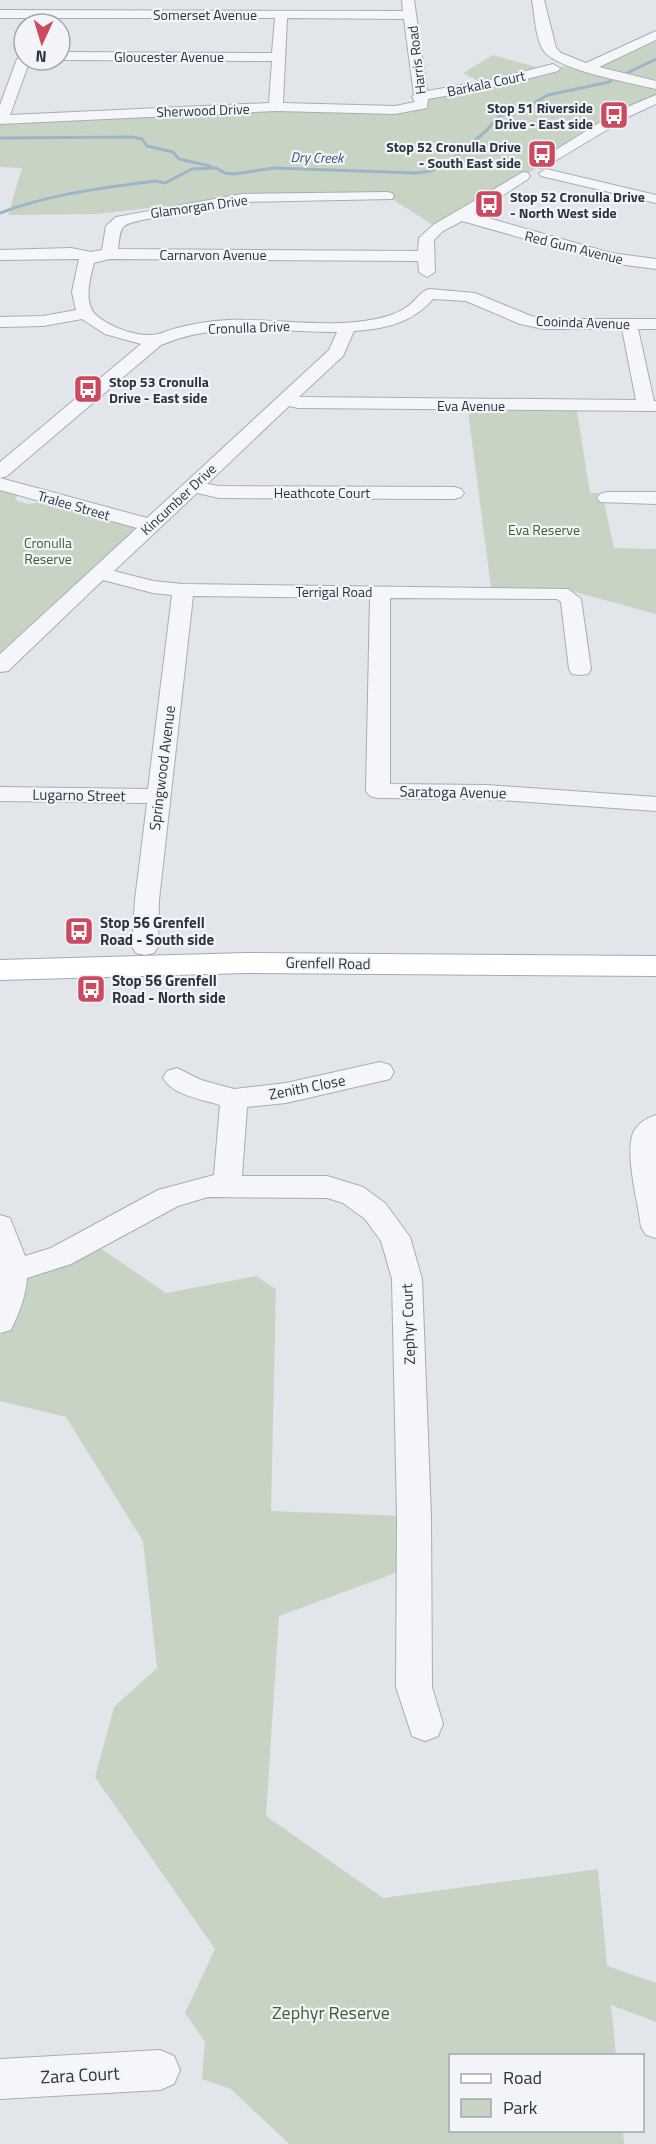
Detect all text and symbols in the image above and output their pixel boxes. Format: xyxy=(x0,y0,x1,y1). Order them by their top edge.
street label: Somerset Avenue xyxy=(153,4,257,25)
north arrow xyxy=(12,12,72,72)
street label: Harris Road xyxy=(401,24,431,96)
text: N xyxy=(35,45,47,69)
street label: Gloucester Avenue xyxy=(114,46,224,67)
street label: Barkala Court xyxy=(445,64,527,102)
place label: Stop 51 Riverside Drive - East side xyxy=(487,97,593,134)
street label: Sherwood Drive xyxy=(156,98,250,122)
bus stop icon: Stop 51 Riverside Drive - East side xyxy=(598,99,630,131)
place label: Stop 52 Cronulla Drive - South East side xyxy=(386,136,521,173)
bus stop icon: Stop 52 Cronulla Drive - South East side xyxy=(526,138,558,170)
water label: Dry Creek xyxy=(290,146,345,168)
place label: Stop 52 Cronulla Drive - North West side xyxy=(510,186,645,223)
bus stop icon: Stop 52 Cronulla Drive - North West side xyxy=(473,188,505,220)
street label: Glamorgan Drive xyxy=(149,189,249,223)
street label: Red Gum Avenue xyxy=(523,225,625,269)
street label: Carnarvon Avenue xyxy=(159,244,267,265)
street label: Cooinda Avenue xyxy=(536,310,630,334)
street label: Cronulla Drive xyxy=(208,315,290,339)
place label: Stop 53 Cronulla Drive - East side xyxy=(109,371,209,408)
bus stop icon: Stop 53 Cronulla Drive - East side xyxy=(72,373,104,405)
street label: Eva Avenue xyxy=(437,395,505,416)
street label: Kincumber Drive xyxy=(135,458,221,540)
street label: Heathcote Court xyxy=(274,482,370,503)
street label: Tralee Street xyxy=(35,485,113,525)
park label: Eva Reserve xyxy=(508,519,580,540)
park label: Cronulla Reserve xyxy=(24,532,72,569)
street label: Terrigal Road xyxy=(296,581,372,602)
street label: Springwood Avenue xyxy=(143,704,181,832)
street label: Saratoga Avenue xyxy=(399,780,507,804)
street label: Lugarno Street xyxy=(32,783,127,807)
place label: Stop 56 Grenfell Road - South side xyxy=(100,911,214,951)
bus stop icon: Stop 56 Grenfell Road - South side xyxy=(63,915,95,947)
street label: Grenfell Road xyxy=(285,951,371,975)
place label: Stop 56 Grenfell Road - North side xyxy=(112,969,226,1009)
bus stop icon: Stop 56 Grenfell Road - North side xyxy=(75,973,107,1005)
street label: Zenith Close xyxy=(267,1068,347,1106)
street label: Zephyr Court xyxy=(395,1282,421,1365)
park label: Zephyr Reserve xyxy=(272,1999,390,2026)
legend xyxy=(449,2054,644,2132)
street label: Zara Court xyxy=(40,2059,121,2091)
text: Road xyxy=(503,2064,542,2091)
text: Park xyxy=(503,2094,538,2121)

